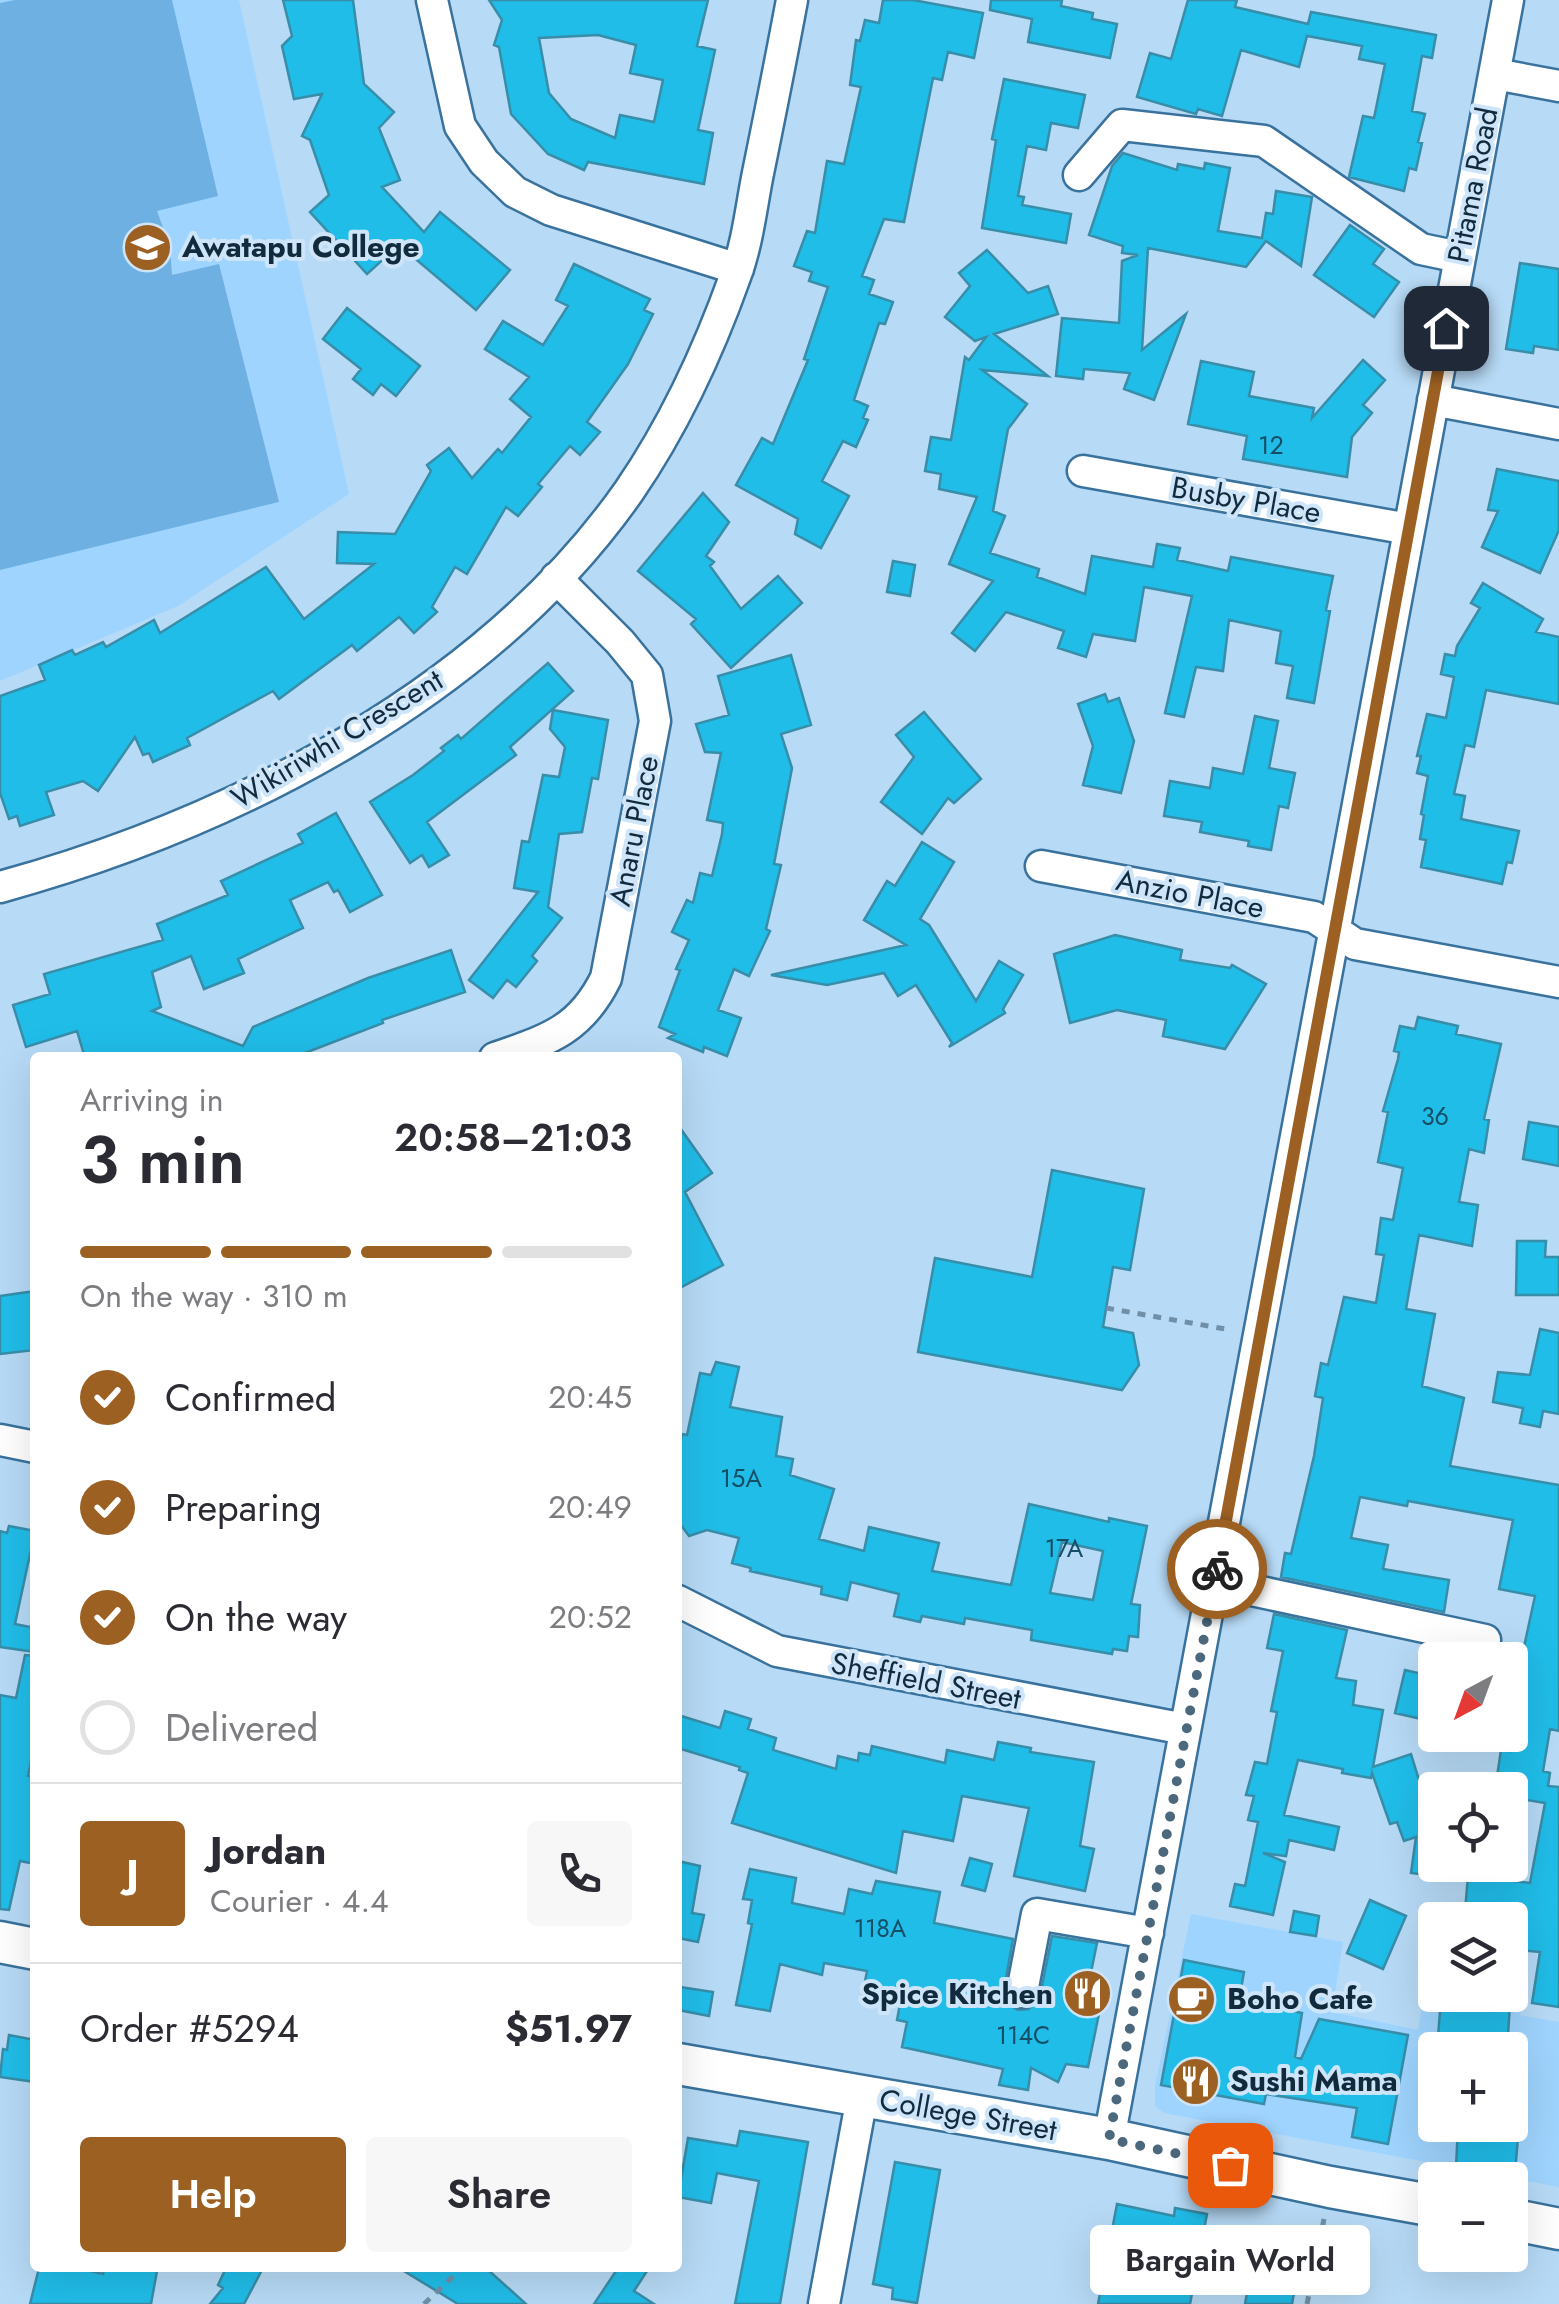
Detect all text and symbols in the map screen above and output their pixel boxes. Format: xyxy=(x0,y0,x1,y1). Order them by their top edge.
street label: Pitama Road xyxy=(1436,104,1509,266)
school or university icon: Awatapu College xyxy=(121,221,173,273)
place label: Awatapu College xyxy=(181,225,420,268)
pin xyxy=(1404,286,1489,371)
icon: home xyxy=(1419,301,1474,356)
house number: 12 xyxy=(1258,427,1284,463)
street label: Busby Place xyxy=(1168,465,1324,534)
street label: Wikiriwhi Crescent xyxy=(223,658,451,819)
street label: Anaru Place xyxy=(598,752,669,910)
street label: Anzio Place xyxy=(1112,858,1268,929)
text: Arriving in xyxy=(80,1077,224,1123)
house number: 36 xyxy=(1421,1098,1449,1134)
text: 20:58–21:03 xyxy=(394,1110,632,1165)
text: 3 min xyxy=(80,1113,245,1207)
text: On the way · 310 m xyxy=(80,1273,348,1319)
icon: check xyxy=(80,1370,135,1425)
text: Confirmed xyxy=(165,1370,336,1425)
text: 20:45 xyxy=(548,1374,632,1420)
house number: 15A xyxy=(720,1460,762,1496)
icon: check xyxy=(80,1480,135,1535)
text: Preparing xyxy=(165,1480,322,1535)
text: 20:49 xyxy=(548,1484,632,1530)
courier xyxy=(1167,1519,1267,1619)
house number: 17A xyxy=(1045,1530,1084,1566)
icon: bike xyxy=(1190,1542,1245,1597)
icon: check xyxy=(80,1590,135,1645)
text: On the way xyxy=(165,1590,347,1645)
text: 20:52 xyxy=(549,1594,632,1640)
street label: Sheffield Street xyxy=(827,1641,1026,1720)
north arrow xyxy=(1418,1642,1528,1752)
map controls xyxy=(1418,1642,1528,2272)
text: Delivered xyxy=(165,1700,318,1755)
button: locate xyxy=(1418,1772,1528,1882)
button: phone xyxy=(527,1821,632,1926)
text: Jordan xyxy=(210,1823,326,1878)
text: J xyxy=(126,1846,139,1901)
text: Courier · 4.4 xyxy=(210,1878,389,1924)
button: layers xyxy=(1418,1902,1528,2012)
house number: 118A xyxy=(854,1910,907,1946)
restaurant icon: Spice Kitchen xyxy=(1062,1968,1114,2020)
place label: Spice Kitchen xyxy=(861,1972,1053,2015)
cafe icon: Boho Cafe xyxy=(1166,1973,1218,2025)
place label: Boho Cafe xyxy=(1227,1977,1373,2020)
text: Order #5294 xyxy=(80,2001,299,2056)
text: $51.97 xyxy=(505,2001,632,2056)
house number: 114C xyxy=(996,2017,1050,2053)
button: + xyxy=(1418,2032,1528,2142)
restaurant icon: Sushi Mama xyxy=(1169,2055,1221,2107)
place label: Sushi Mama xyxy=(1230,2059,1398,2102)
street label: College Street xyxy=(876,2078,1061,2151)
pin xyxy=(1188,2123,1273,2208)
button: Help xyxy=(80,2137,346,2252)
button: Share xyxy=(366,2137,632,2252)
icon: bag xyxy=(1203,2138,1258,2193)
button: − xyxy=(1418,2162,1528,2272)
callout: Bargain World xyxy=(1090,2225,1370,2295)
text: Bargain World xyxy=(1125,2237,1335,2283)

